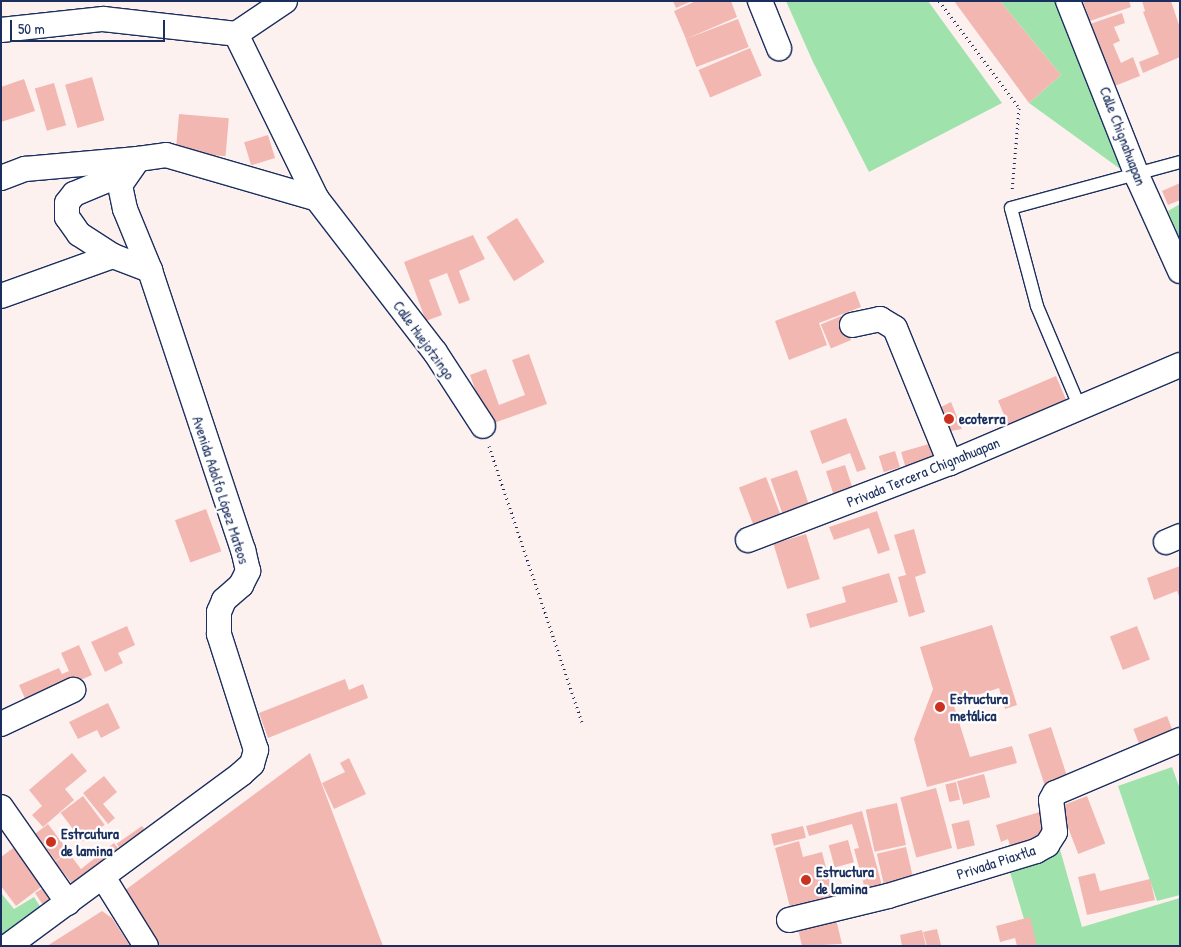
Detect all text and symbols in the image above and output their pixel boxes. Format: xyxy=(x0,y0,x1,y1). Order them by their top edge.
scale bar xyxy=(12,10,168,42)
text: 50 m xyxy=(18,18,45,39)
street label: Calle Chignahuapan xyxy=(1096,84,1150,188)
street label: Calle Huejotzingo xyxy=(389,297,459,383)
place label: ecoterra xyxy=(959,410,1005,428)
marker: ecoterra xyxy=(943,413,955,425)
street label: Avenida Adolfo López Mateos xyxy=(189,414,253,566)
street label: Privada Tercera Chignahuapan xyxy=(844,433,1002,511)
place label: Estructura metálica xyxy=(950,689,1008,724)
marker: Estructura metálica xyxy=(934,701,946,713)
place label: Estrcutura de lamina xyxy=(61,824,119,859)
marker: Estrcutura de lamina xyxy=(45,836,57,848)
street label: Privada Piaxtla xyxy=(954,841,1038,883)
place label: Estructura de lamina xyxy=(816,862,874,897)
marker: Estructura de lamina xyxy=(800,874,812,886)

